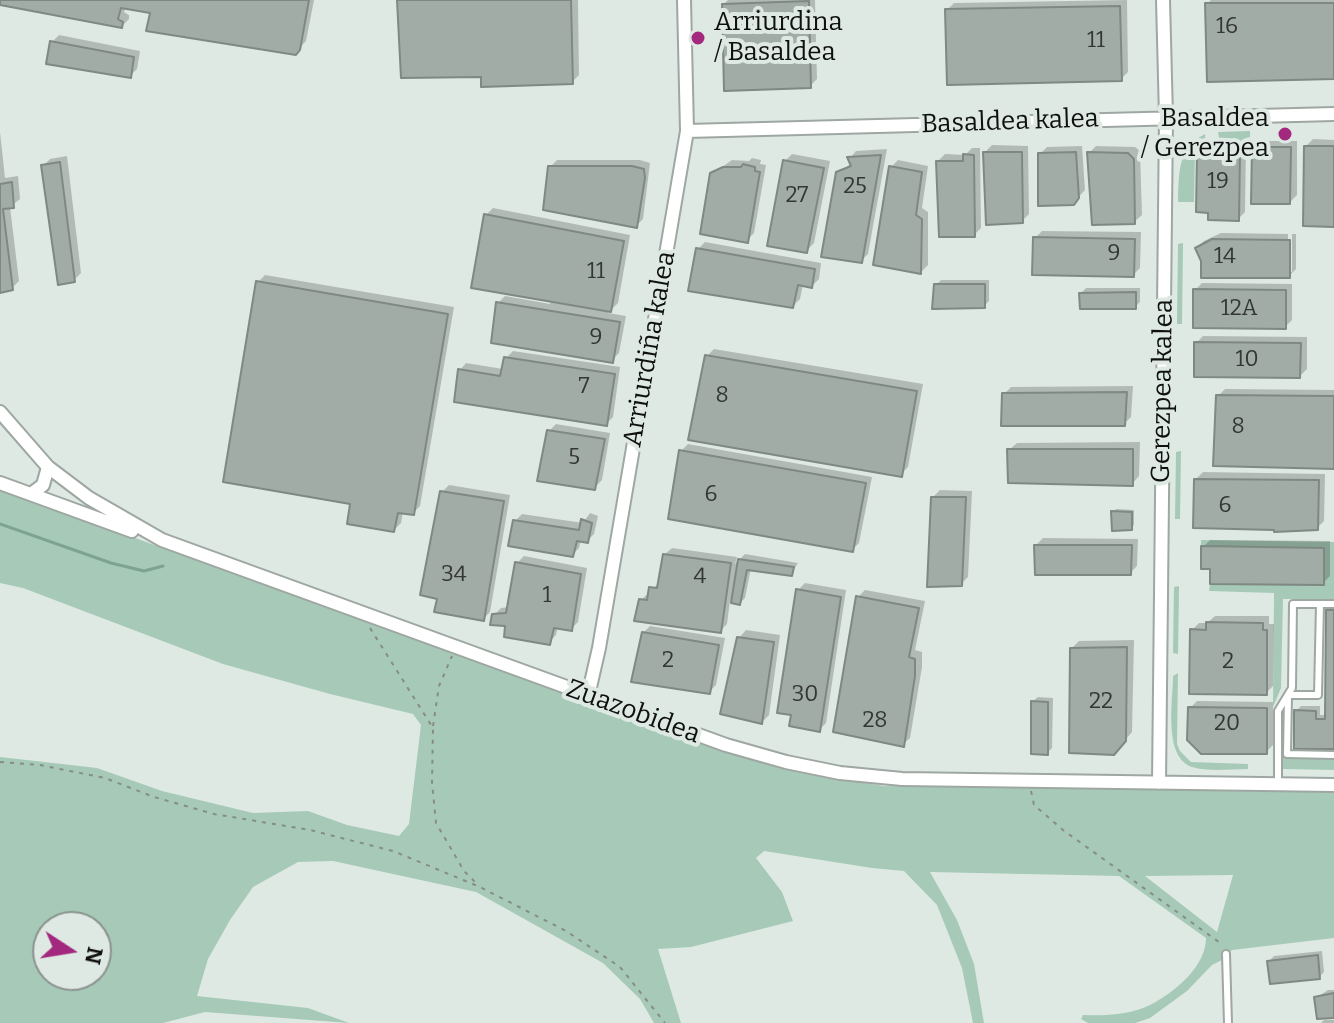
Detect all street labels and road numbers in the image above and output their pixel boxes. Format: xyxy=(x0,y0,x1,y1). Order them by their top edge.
street label: Basaldea kalea xyxy=(921,103,1099,141)
street label: Arriurdiña kalea xyxy=(617,249,683,449)
street label: Gerezpea kalea xyxy=(1146,299,1180,483)
street label: Zuazobidea xyxy=(562,673,704,751)

